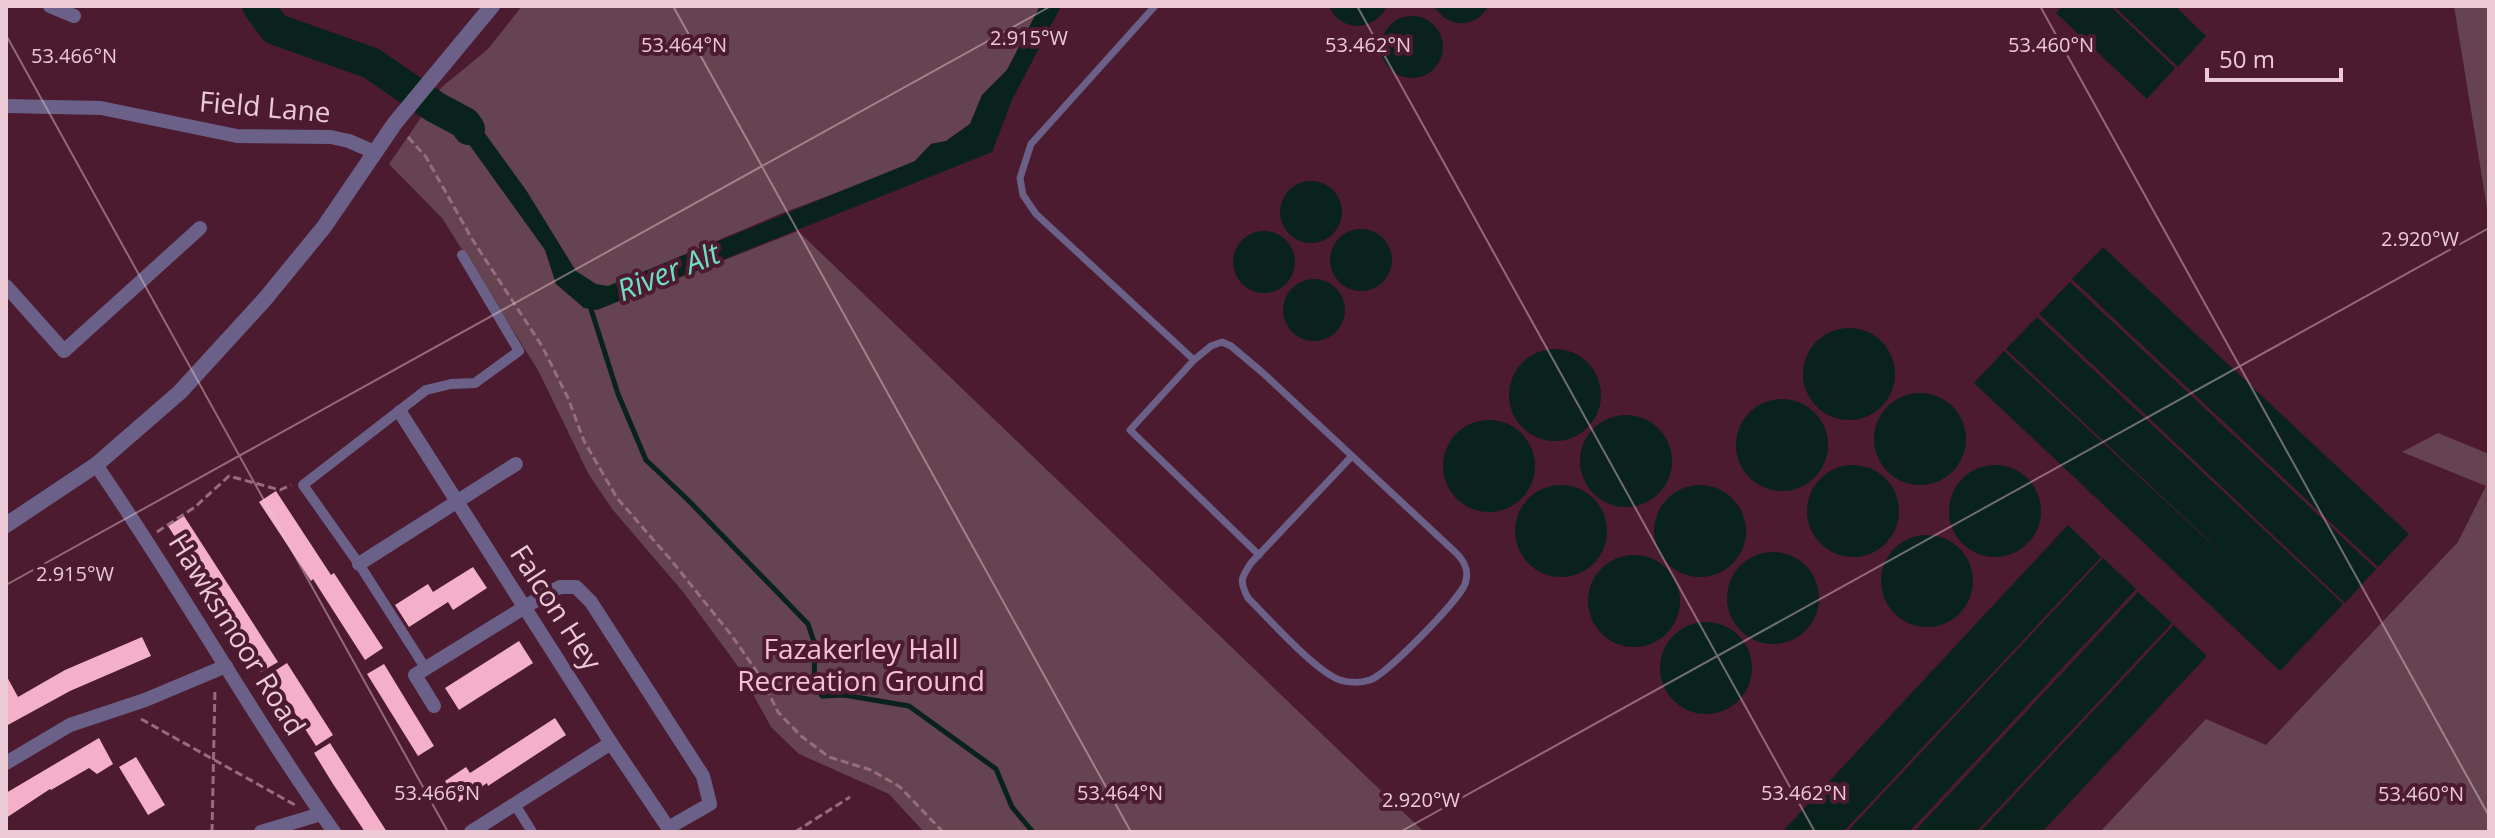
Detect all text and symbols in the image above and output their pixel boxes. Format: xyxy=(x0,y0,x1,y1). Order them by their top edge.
text: 2.915°W xyxy=(990,24,1069,51)
text: 53.464°N xyxy=(641,31,727,58)
text: 53.462°N xyxy=(1325,31,1411,58)
text: 53.460°N xyxy=(2008,31,2094,58)
scale bar xyxy=(2207,32,2341,82)
text: 53.466°N xyxy=(31,42,117,69)
text: 50 m xyxy=(2219,42,2275,75)
street label: Field Lane xyxy=(198,81,332,131)
text: 2.920°W xyxy=(2381,225,2460,252)
water label: River Alt xyxy=(611,231,726,310)
street label: Hawksmoor Road xyxy=(161,526,315,742)
street label: Falcon Hey xyxy=(502,537,612,678)
text: 2.915°W xyxy=(36,560,115,587)
park label: Fazakerley Hall Recreation Ground xyxy=(737,629,985,699)
text: 53.466°N xyxy=(394,779,480,806)
text: 53.464°N xyxy=(1077,779,1163,806)
text: 53.462°N xyxy=(1761,779,1847,806)
text: 53.460°N xyxy=(2378,780,2464,807)
text: 2.920°W xyxy=(1382,786,1461,813)

